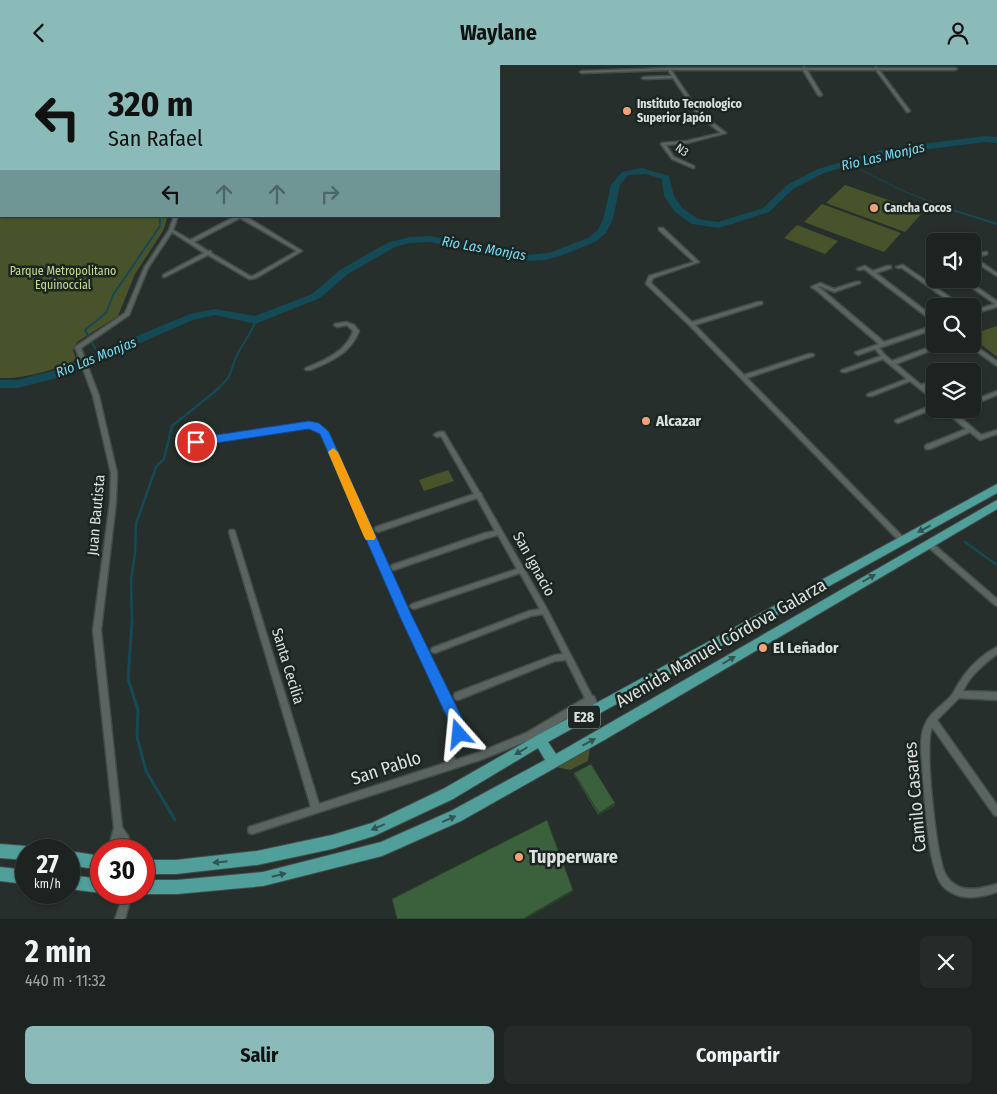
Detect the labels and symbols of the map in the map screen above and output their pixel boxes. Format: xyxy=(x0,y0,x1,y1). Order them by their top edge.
place label: Instituto Tecnologico Superior Japón xyxy=(637,97,742,125)
marker: Instituto Tecnologico Superior Japón xyxy=(621,105,633,117)
water label: Rio Las Monjas xyxy=(840,139,927,174)
street label: N3 xyxy=(673,141,691,159)
place label: Cancha Cocos xyxy=(884,201,952,215)
marker: Cancha Cocos xyxy=(868,202,880,214)
water label: Rio Las Monjas xyxy=(440,233,527,264)
park label: Parque Metropolitano Equinoccial xyxy=(10,264,116,292)
water label: Rio Las Monjas xyxy=(53,334,139,381)
place label: Alcazar xyxy=(655,412,702,430)
marker: Alcazar xyxy=(640,415,652,427)
pin xyxy=(175,421,217,463)
street label: Juan Bautista xyxy=(83,474,109,556)
one-way arrow xyxy=(917,524,930,533)
street label: San Ignacio xyxy=(509,529,559,599)
street label: Avenida Manuel Córdova Galarza xyxy=(612,573,830,712)
one-way arrow xyxy=(863,574,876,583)
street label: Santa Cecilia xyxy=(268,626,308,706)
place label: El Leñador xyxy=(773,639,839,657)
marker: El Leñador xyxy=(757,642,769,654)
one-way arrow xyxy=(722,655,735,664)
road number: E28 xyxy=(568,705,600,729)
position arrow xyxy=(432,707,484,759)
one-way arrow xyxy=(581,738,596,746)
street label: Camilo Casares xyxy=(899,740,931,853)
street label: San Pablo xyxy=(348,746,424,790)
one-way arrow xyxy=(515,747,528,756)
one-way arrow xyxy=(442,814,456,822)
one-way arrow xyxy=(371,824,385,832)
speed limit sign: 30 xyxy=(90,839,155,904)
place label: Tupperware xyxy=(529,846,618,868)
marker: Tupperware xyxy=(513,851,525,863)
one-way arrow xyxy=(211,858,227,866)
one-way arrow xyxy=(272,871,287,879)

